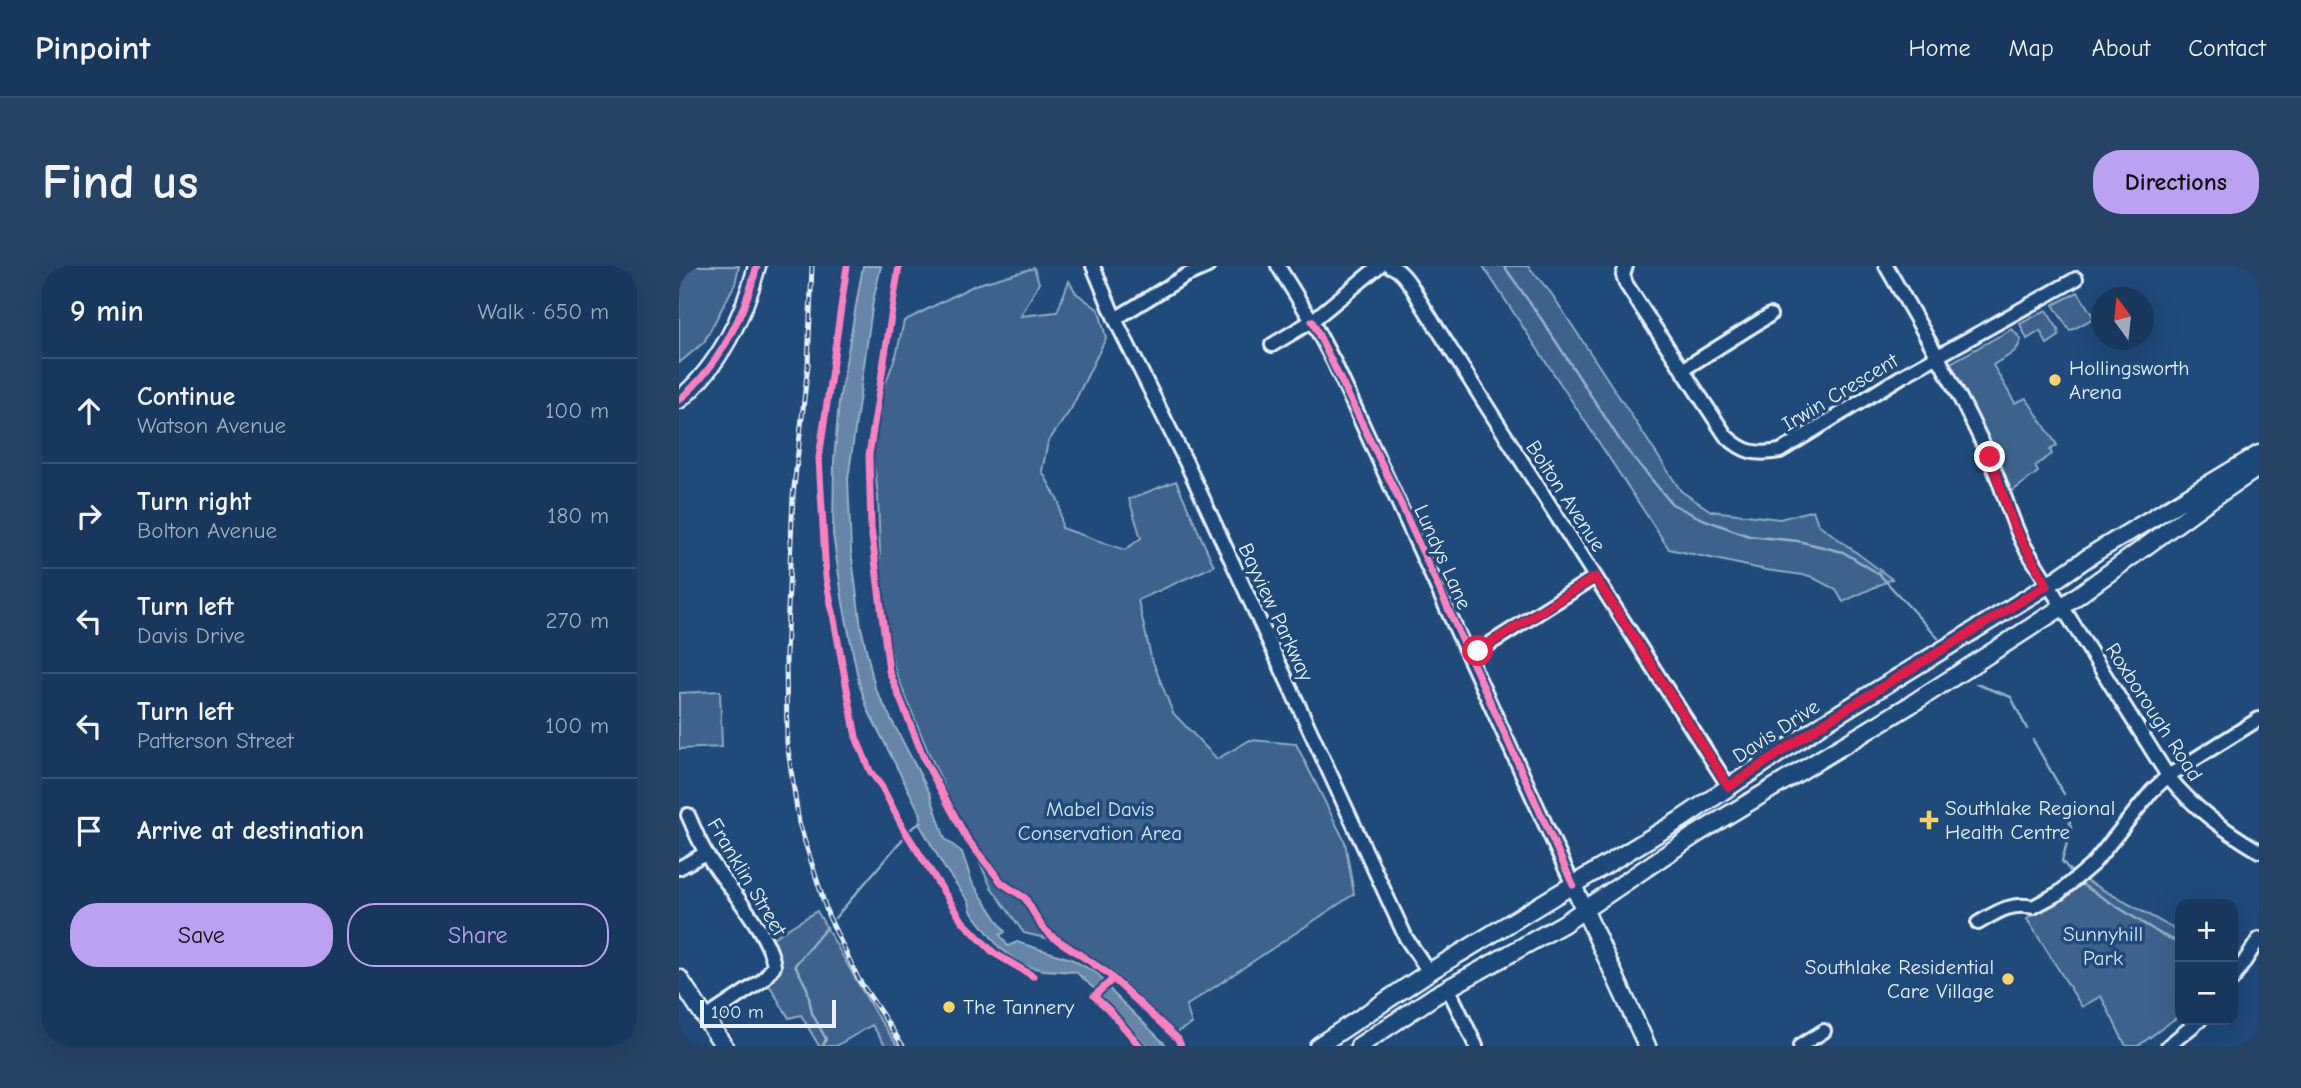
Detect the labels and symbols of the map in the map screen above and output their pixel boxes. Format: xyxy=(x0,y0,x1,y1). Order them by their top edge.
north arrow xyxy=(2091,287,2154,350)
street label: Irwin Crescent xyxy=(1778,348,1903,436)
place label: Hollingsworth Arena xyxy=(2069,356,2190,404)
marker: Hollingsworth Arena xyxy=(2047,372,2063,388)
street label: Bolton Avenue xyxy=(1521,436,1611,556)
route end xyxy=(1974,441,2005,472)
street label: Lundys Lane xyxy=(1409,501,1477,613)
street label: Bayview Parkway xyxy=(1234,539,1319,685)
route start xyxy=(1462,635,1493,666)
street label: Roxborough Road xyxy=(2100,639,2208,785)
street label: Davis Drive xyxy=(1728,694,1824,768)
place label: Southlake Regional Health Centre xyxy=(1945,796,2115,844)
park label: Mabel Davis Conservation Area xyxy=(1018,797,1182,845)
marker: Southlake Regional Health Centre xyxy=(1919,810,1939,830)
street label: Franklin Street xyxy=(702,814,792,941)
park label: Sunnyhill Park xyxy=(2063,922,2143,970)
place label: Southlake Residential Care Village xyxy=(1805,955,1994,1003)
marker: Southlake Residential Care Village xyxy=(2000,971,2016,987)
place label: The Tannery xyxy=(963,995,1075,1019)
scale bar xyxy=(700,997,837,1029)
marker: The Tannery xyxy=(941,999,957,1015)

